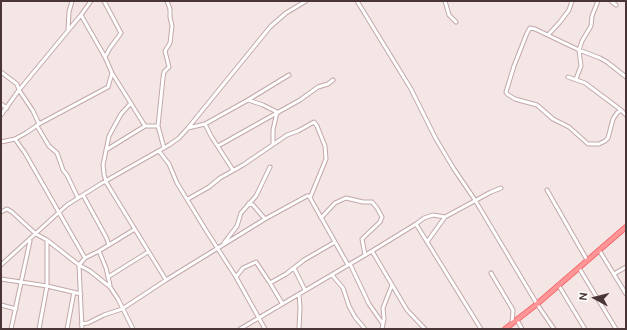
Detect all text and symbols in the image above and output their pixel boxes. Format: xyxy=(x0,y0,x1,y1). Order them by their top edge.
north arrow xyxy=(575,278,615,318)
text: N xyxy=(577,292,590,301)

